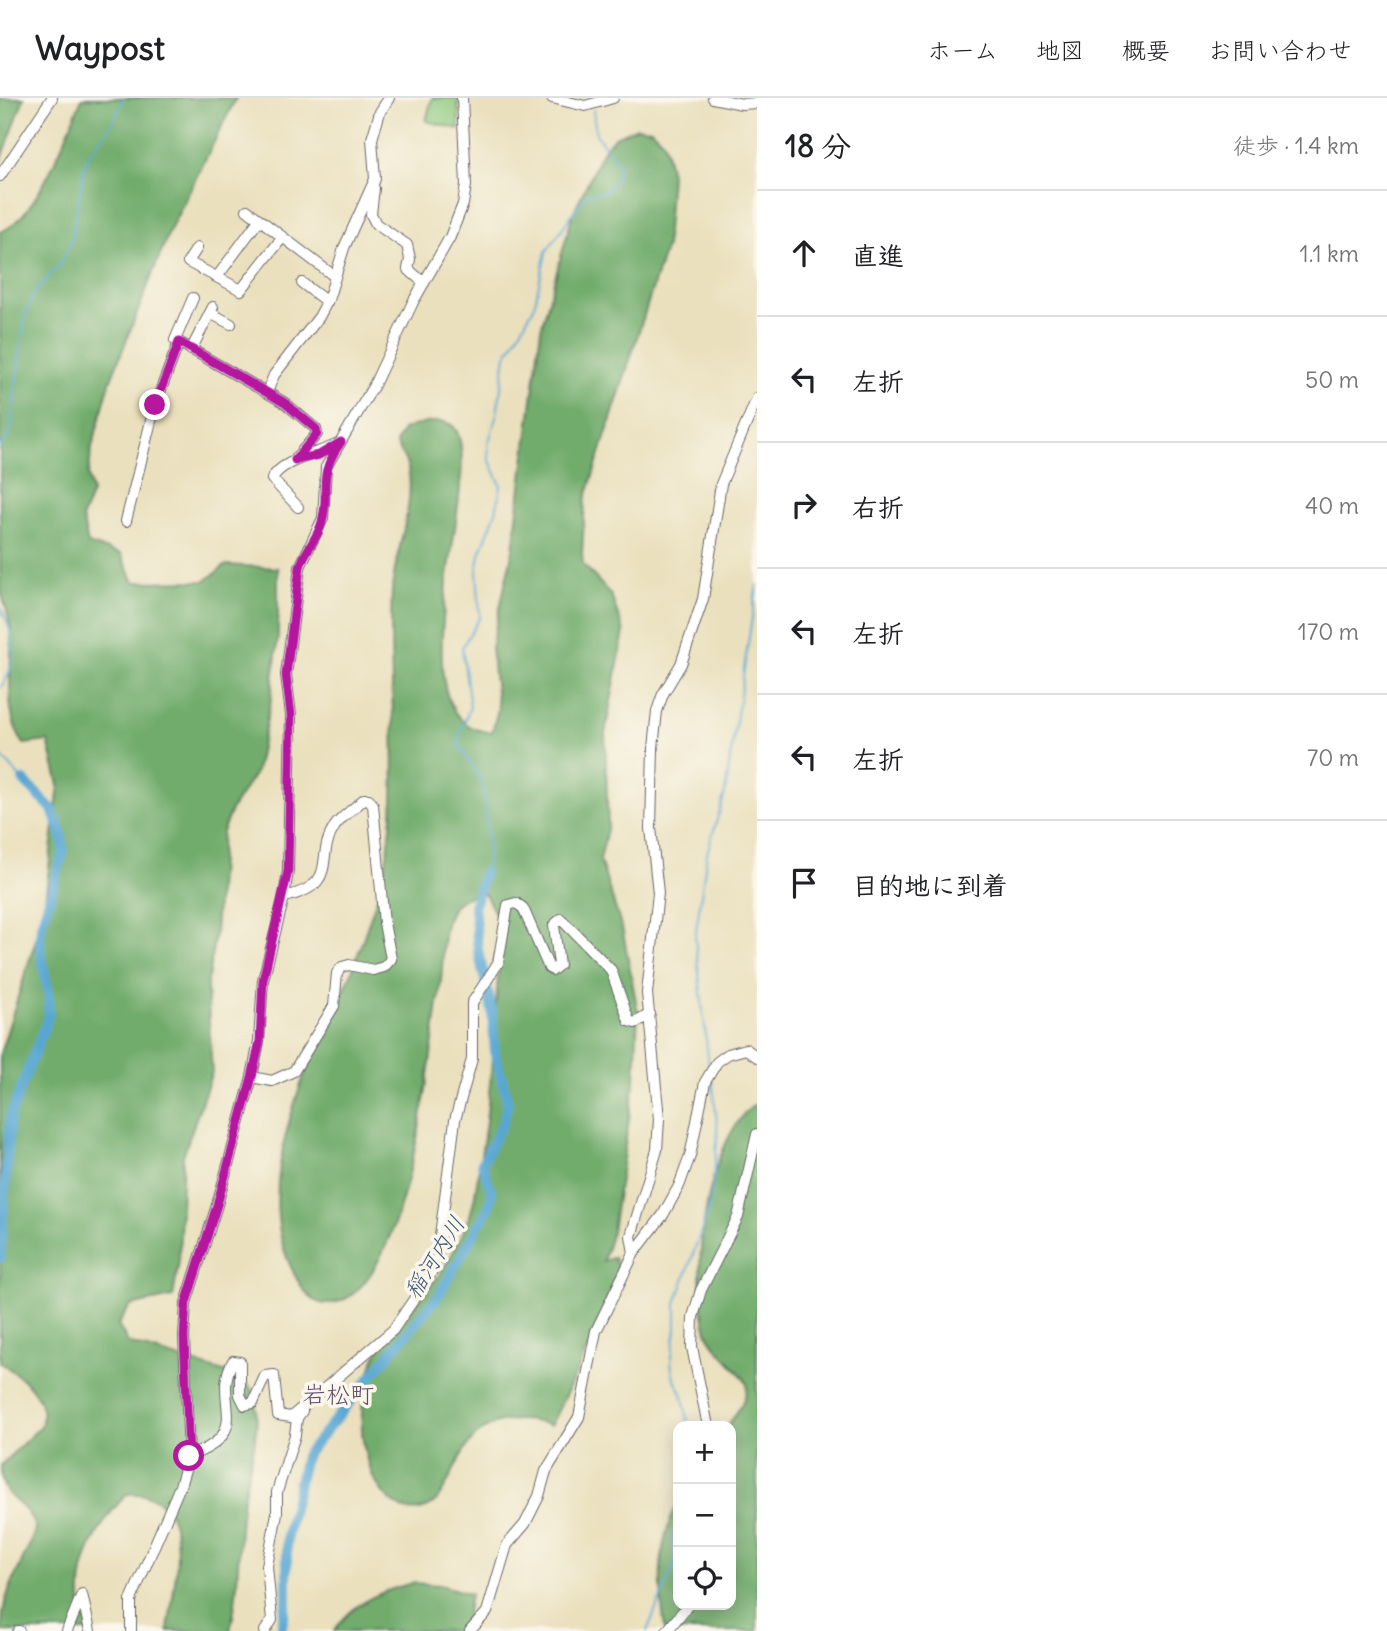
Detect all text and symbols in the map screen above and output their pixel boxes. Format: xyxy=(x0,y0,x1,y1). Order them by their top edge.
text: Waypost xyxy=(35,27,165,69)
text: ホーム xyxy=(927,35,998,65)
text: 地図 xyxy=(1036,35,1084,65)
text: 概要 xyxy=(1122,35,1170,65)
text: お問い合わせ xyxy=(1208,35,1352,65)
text: 18 分 xyxy=(785,127,851,165)
text: 徒歩 · 1.4 km xyxy=(1233,131,1359,160)
icon: ahead xyxy=(785,234,823,272)
text: 直進 xyxy=(852,239,904,272)
text: 1.1 km xyxy=(1300,239,1359,268)
icon: left xyxy=(785,360,823,398)
text: 左折 xyxy=(852,365,904,398)
text: 50 m xyxy=(1305,365,1359,394)
route end xyxy=(139,389,170,420)
icon: right xyxy=(785,486,823,524)
text: 右折 xyxy=(852,491,904,524)
text: 40 m xyxy=(1305,491,1359,520)
icon: left xyxy=(785,612,823,650)
text: 左折 xyxy=(852,617,904,650)
text: 170 m xyxy=(1298,617,1359,646)
icon: left xyxy=(785,738,823,776)
text: 左折 xyxy=(852,743,904,776)
text: 70 m xyxy=(1307,743,1359,772)
icon: arrive xyxy=(785,864,823,902)
text: 目的地に到着 xyxy=(852,869,1008,902)
water label: 稲河内川 xyxy=(397,1210,471,1304)
district label: 岩松町 xyxy=(302,1379,374,1409)
map controls xyxy=(673,1421,736,1610)
button: + xyxy=(673,1421,736,1484)
route start xyxy=(173,1440,204,1471)
button: − xyxy=(673,1484,736,1547)
button: locate xyxy=(673,1547,736,1610)

